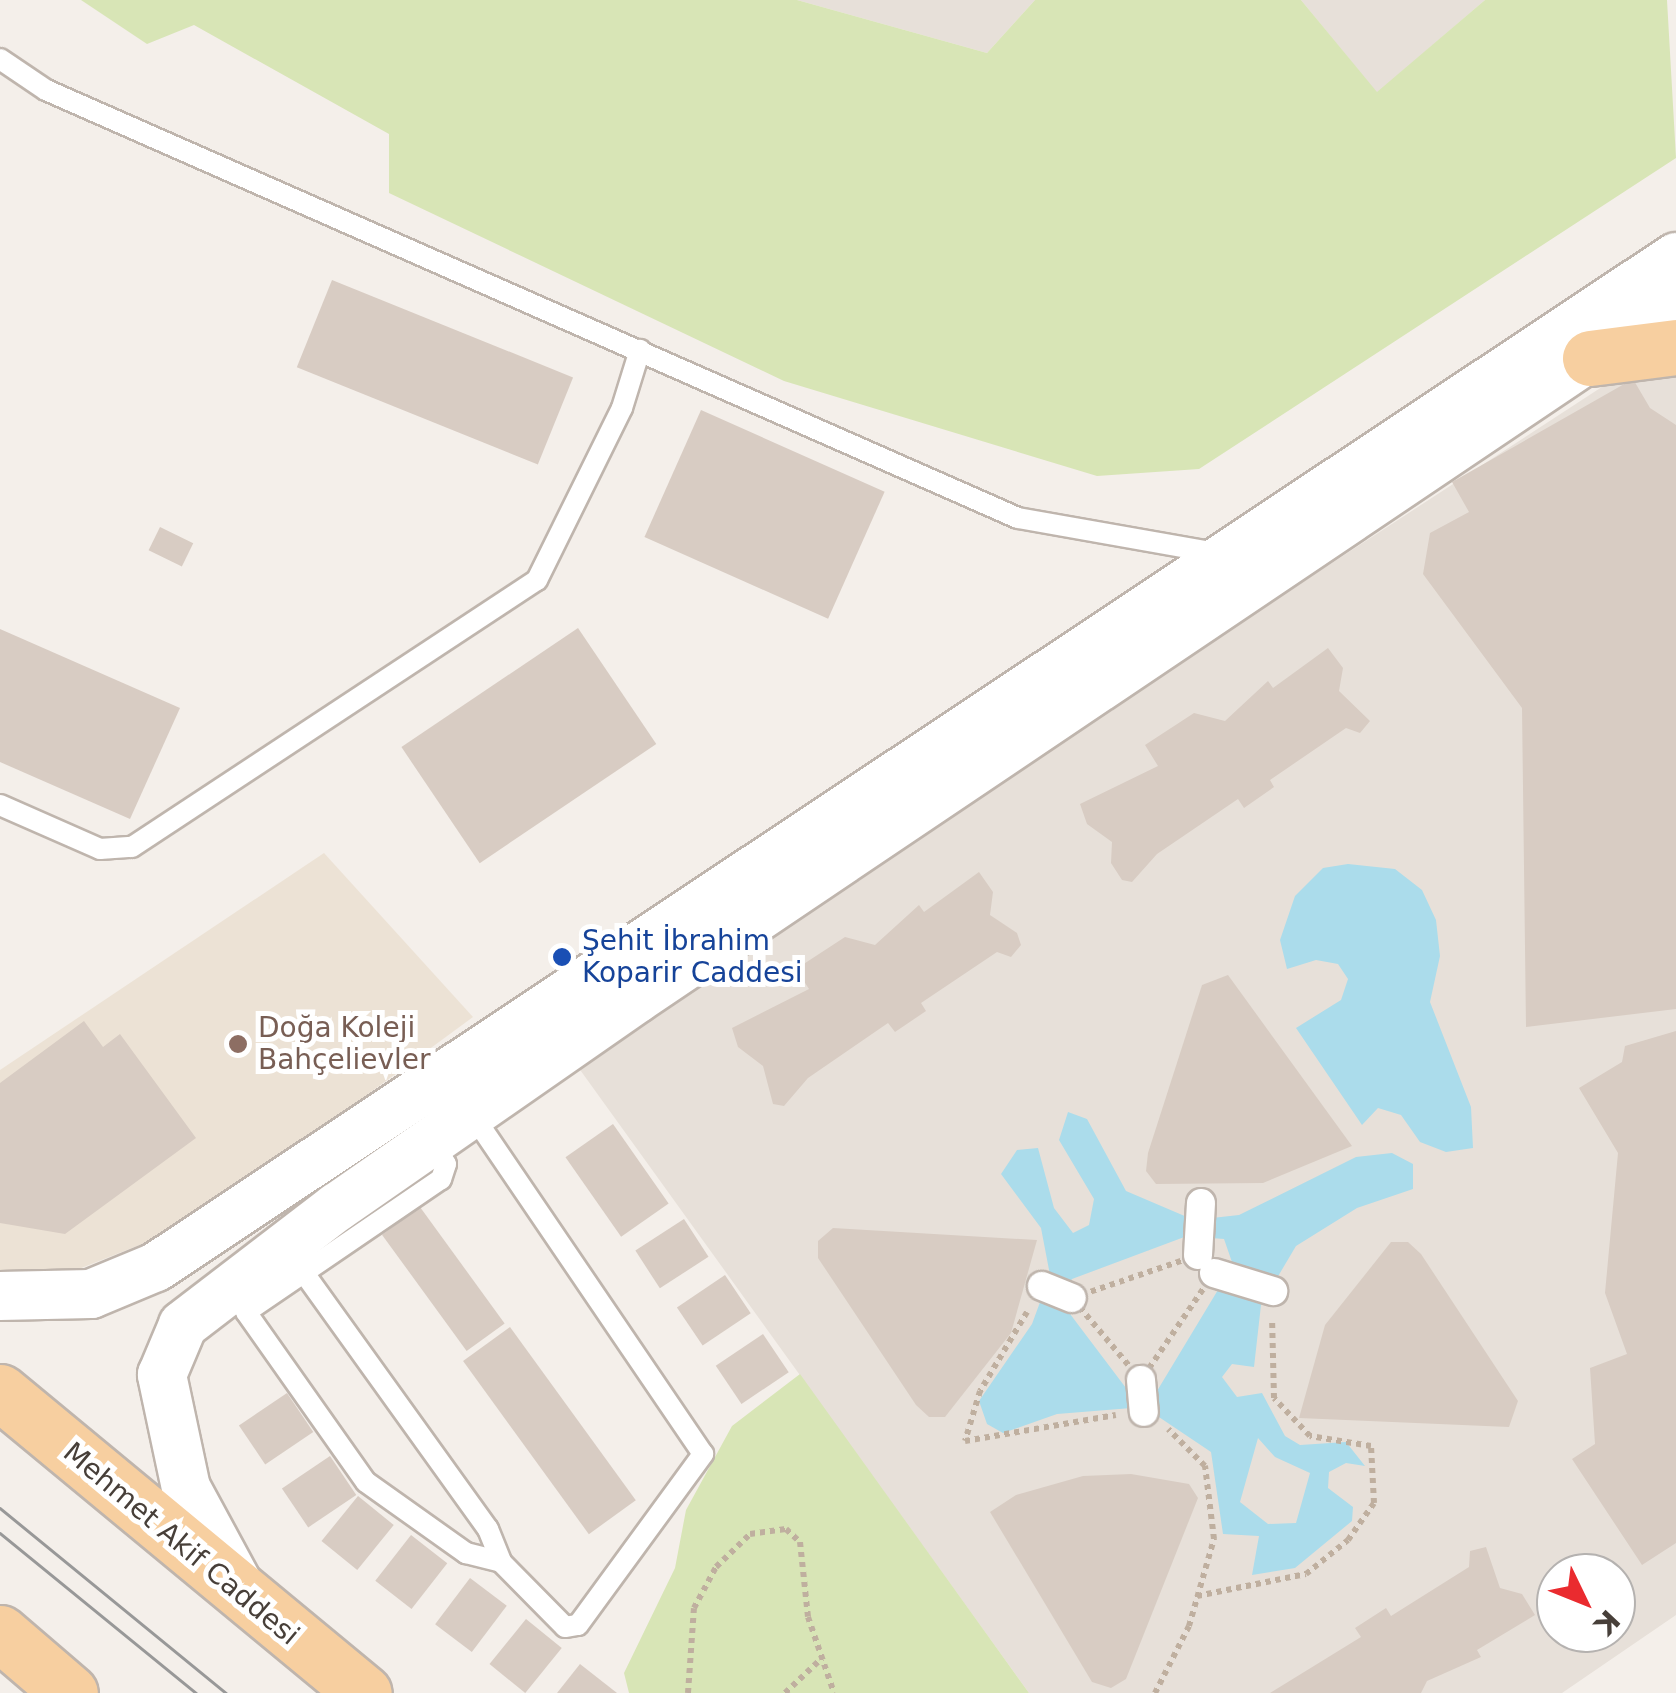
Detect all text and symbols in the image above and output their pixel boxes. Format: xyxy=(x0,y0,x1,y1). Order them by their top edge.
place label: Şehit İbrahim Koparir Caddesi xyxy=(582,924,803,990)
marker: Şehit İbrahim Koparir Caddesi xyxy=(551,946,573,968)
place label: Doğa Koleji Bahçelievler xyxy=(258,1011,431,1077)
marker: Doğa Koleji Bahçelievler xyxy=(227,1033,249,1055)
street label: Mehmet Akif Caddesi xyxy=(56,1436,306,1652)
north arrow xyxy=(1536,1553,1636,1653)
text: K xyxy=(1587,1603,1626,1642)

